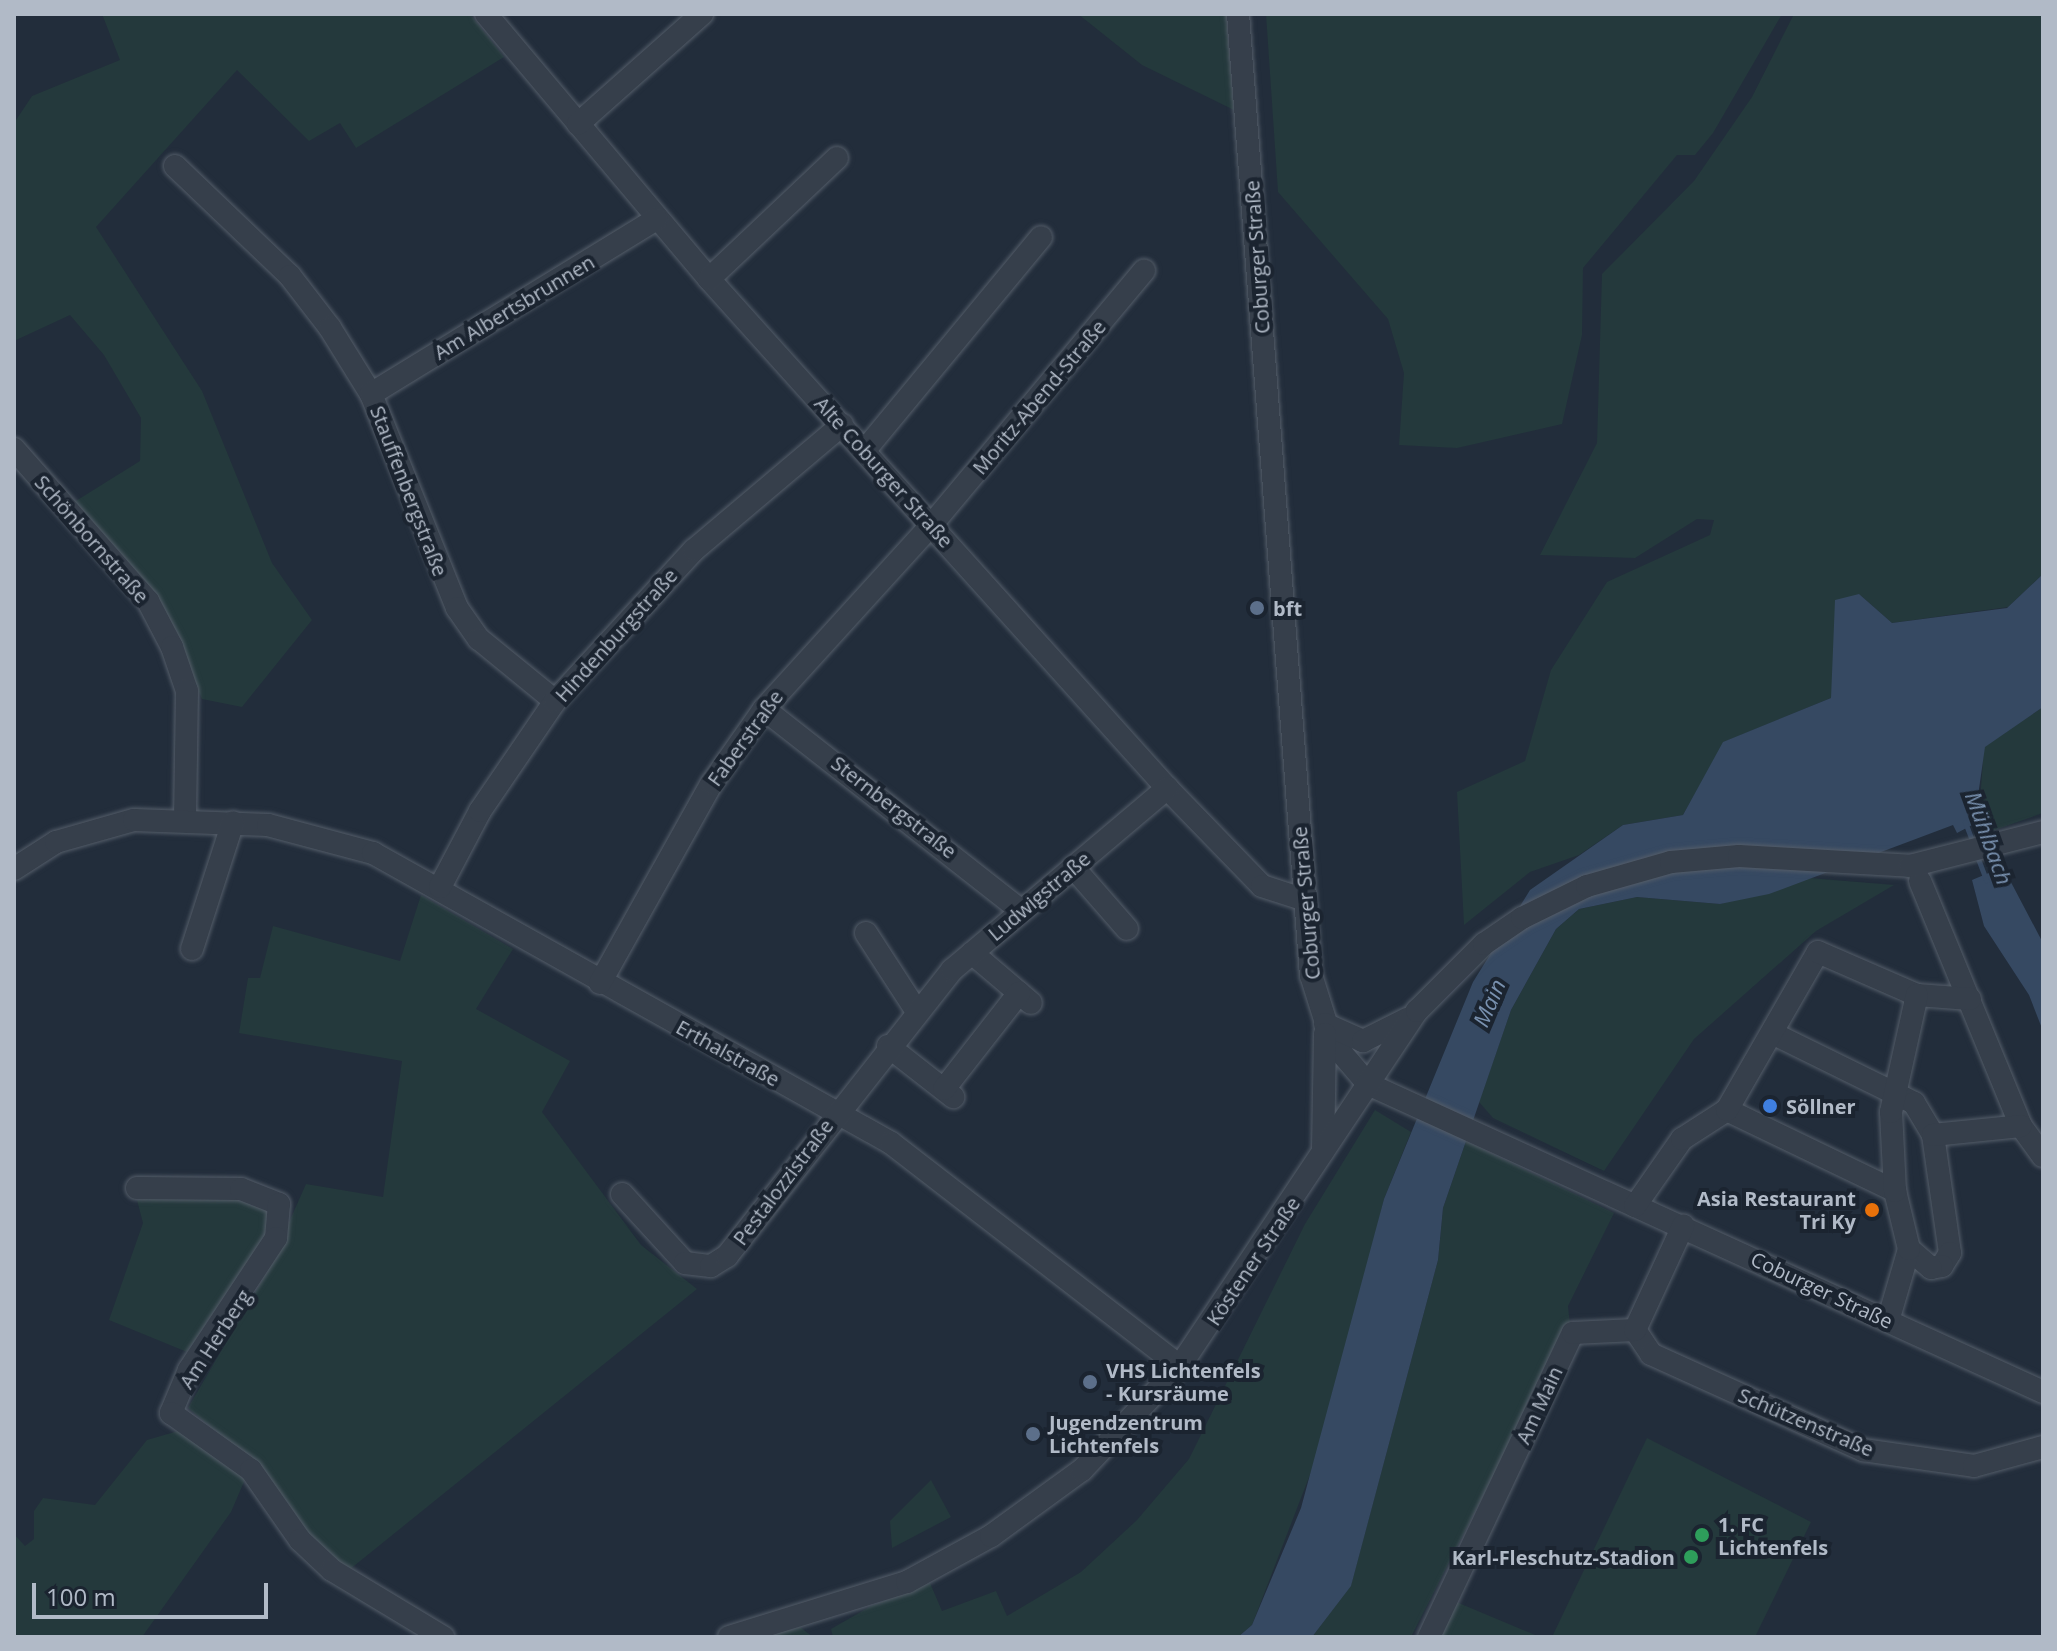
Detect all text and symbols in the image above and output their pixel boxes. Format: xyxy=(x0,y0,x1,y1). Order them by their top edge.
street label: Coburger Straße xyxy=(1240,179,1274,335)
street label: Am Albertsbrunnen xyxy=(429,250,599,364)
street label: Moritz-Abend-Straße xyxy=(967,315,1111,479)
street label: Alte Coburger Straße xyxy=(810,391,958,553)
street label: Stauffenbergstraße xyxy=(365,402,453,580)
street label: Schönbornstraße xyxy=(30,470,154,608)
street label: Hindenburgstraße xyxy=(550,563,682,707)
place label: bft xyxy=(1273,596,1302,620)
marker: bft xyxy=(1248,599,1266,617)
street label: Faberstraße xyxy=(702,685,788,791)
street label: Sternbergstraße xyxy=(827,751,961,863)
water label: Mühlbach xyxy=(1960,788,2018,888)
street label: Coburger Straße xyxy=(1287,825,1325,981)
street label: Ludwigstraße xyxy=(983,846,1095,946)
water label: Main xyxy=(1467,975,1511,1031)
street label: Erthalstraße xyxy=(672,1015,784,1091)
place label: Söllner xyxy=(1786,1094,1856,1118)
marker: Söllner xyxy=(1761,1097,1779,1115)
street label: Pestalozzistraße xyxy=(728,1114,838,1250)
place label: Asia Restaurant Tri Ky xyxy=(1697,1186,1856,1233)
street label: Köstener Straße xyxy=(1201,1192,1305,1330)
marker: Asia Restaurant Tri Ky xyxy=(1863,1201,1881,1219)
street label: Coburger Straße xyxy=(1747,1247,1897,1333)
street label: Am Herberg xyxy=(174,1285,256,1393)
place label: VHS Lichtenfels - Kursräume xyxy=(1106,1358,1261,1405)
street label: Am Main xyxy=(1511,1362,1567,1448)
marker: VHS Lichtenfels - Kursräume xyxy=(1081,1373,1099,1391)
street label: Schützenstraße xyxy=(1735,1383,1877,1461)
place label: Jugendzentrum Lichtenfels xyxy=(1049,1410,1203,1457)
marker: Jugendzentrum Lichtenfels xyxy=(1024,1425,1042,1443)
place label: 1. FC Lichtenfels xyxy=(1718,1512,1828,1559)
marker: 1. FC Lichtenfels xyxy=(1693,1526,1711,1544)
place label: Karl-Fleschutz-Stadion xyxy=(1452,1545,1675,1569)
marker: Karl-Fleschutz-Stadion xyxy=(1682,1548,1700,1566)
scale bar xyxy=(36,1567,272,1617)
text: 100 m xyxy=(46,1580,116,1613)

